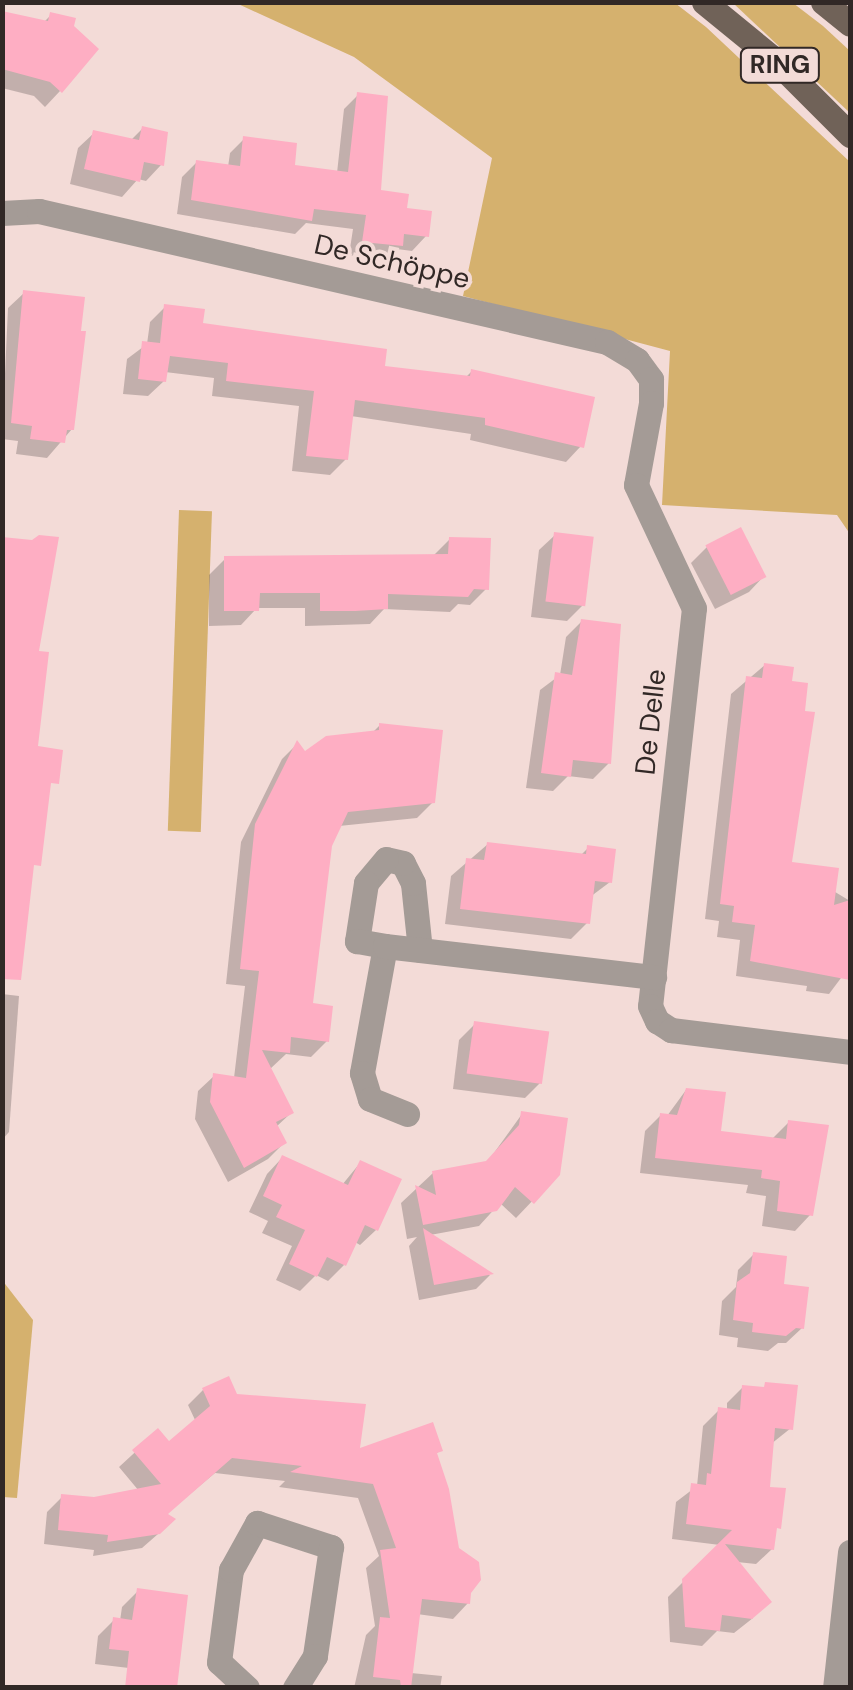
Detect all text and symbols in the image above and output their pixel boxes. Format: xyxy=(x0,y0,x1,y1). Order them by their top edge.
road number: RING xyxy=(738,45,822,85)
street label: De Schöppe xyxy=(311,228,473,296)
street label: De Delle xyxy=(629,667,673,777)

